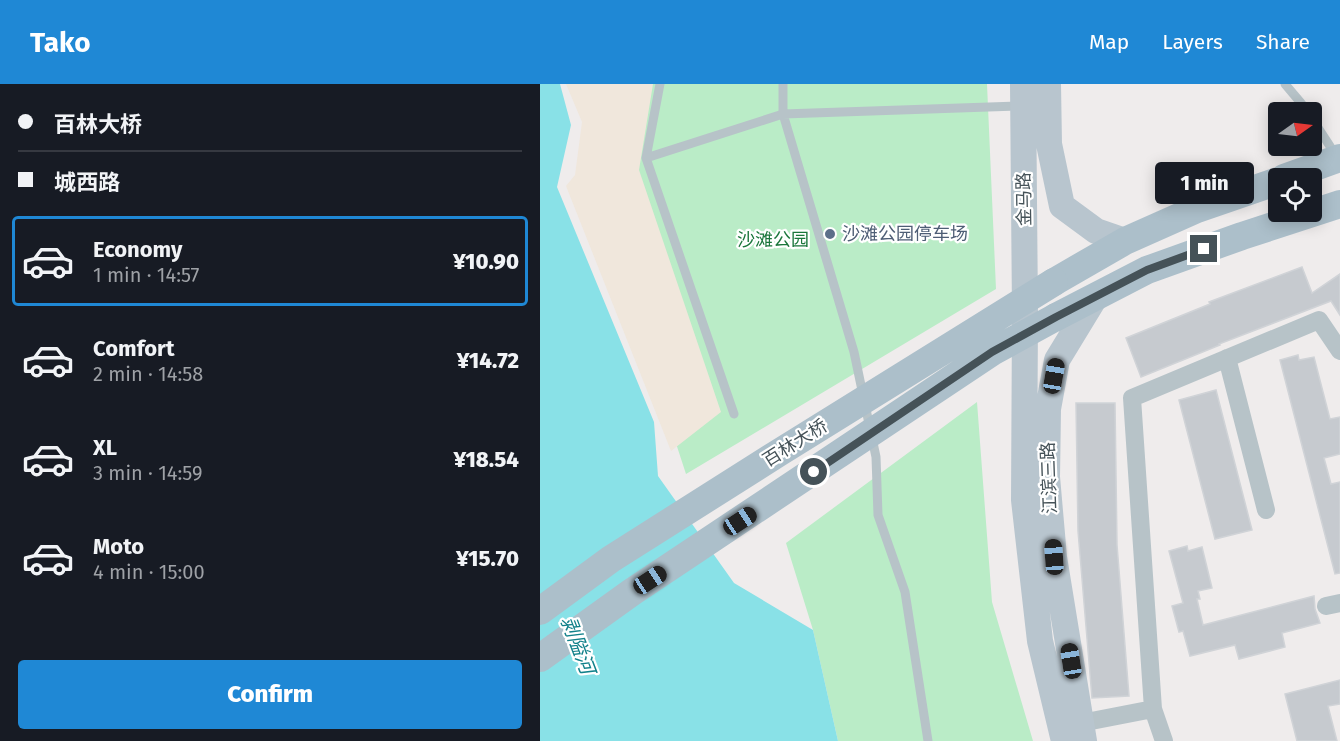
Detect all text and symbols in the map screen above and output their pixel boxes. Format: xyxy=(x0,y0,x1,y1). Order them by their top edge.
text: Tako xyxy=(30,26,91,59)
text: Map xyxy=(1089,29,1129,55)
text: Layers xyxy=(1162,29,1223,55)
text: Share xyxy=(1256,29,1310,55)
north arrow xyxy=(1268,102,1322,156)
map controls xyxy=(1268,102,1322,222)
text: 百林大桥 xyxy=(54,111,142,138)
callout: 1 min xyxy=(1154,162,1254,204)
button: locate xyxy=(1268,168,1322,222)
text: 城西路 xyxy=(54,169,120,196)
text: 1 min xyxy=(1181,171,1228,195)
street label: 金马路 xyxy=(1013,172,1035,226)
place label: 沙滩公园停车场 xyxy=(842,223,968,245)
marker: 沙滩公园停车场 xyxy=(823,227,837,241)
park label: 沙滩公园 xyxy=(737,229,809,251)
icon: car xyxy=(21,234,75,288)
route end xyxy=(1190,235,1217,262)
text: Economy xyxy=(93,236,182,263)
text: ¥10.90 xyxy=(453,248,519,275)
text: 1 min · 14:57 xyxy=(93,263,199,287)
icon: car xyxy=(21,333,75,387)
text: Comfort xyxy=(93,335,174,362)
text: ¥14.72 xyxy=(457,347,519,374)
car xyxy=(1042,357,1066,395)
text: 2 min · 14:58 xyxy=(93,362,203,386)
street label: 百林大桥 xyxy=(759,415,831,471)
icon: car xyxy=(21,432,75,486)
text: XL xyxy=(93,434,117,461)
street label: 江滨三路 xyxy=(1037,442,1061,514)
text: ¥18.54 xyxy=(453,446,519,473)
route start xyxy=(800,458,827,485)
text: 3 min · 14:59 xyxy=(93,461,203,485)
car xyxy=(720,504,760,538)
icon: car xyxy=(21,531,75,585)
text: Moto xyxy=(93,533,144,560)
car xyxy=(1044,538,1064,576)
text: ¥15.70 xyxy=(456,545,519,572)
text: 4 min · 15:00 xyxy=(93,560,205,584)
car xyxy=(630,563,670,597)
water label: 剥隘河 xyxy=(556,613,601,681)
car xyxy=(1059,642,1083,680)
button: Confirm xyxy=(18,660,522,729)

